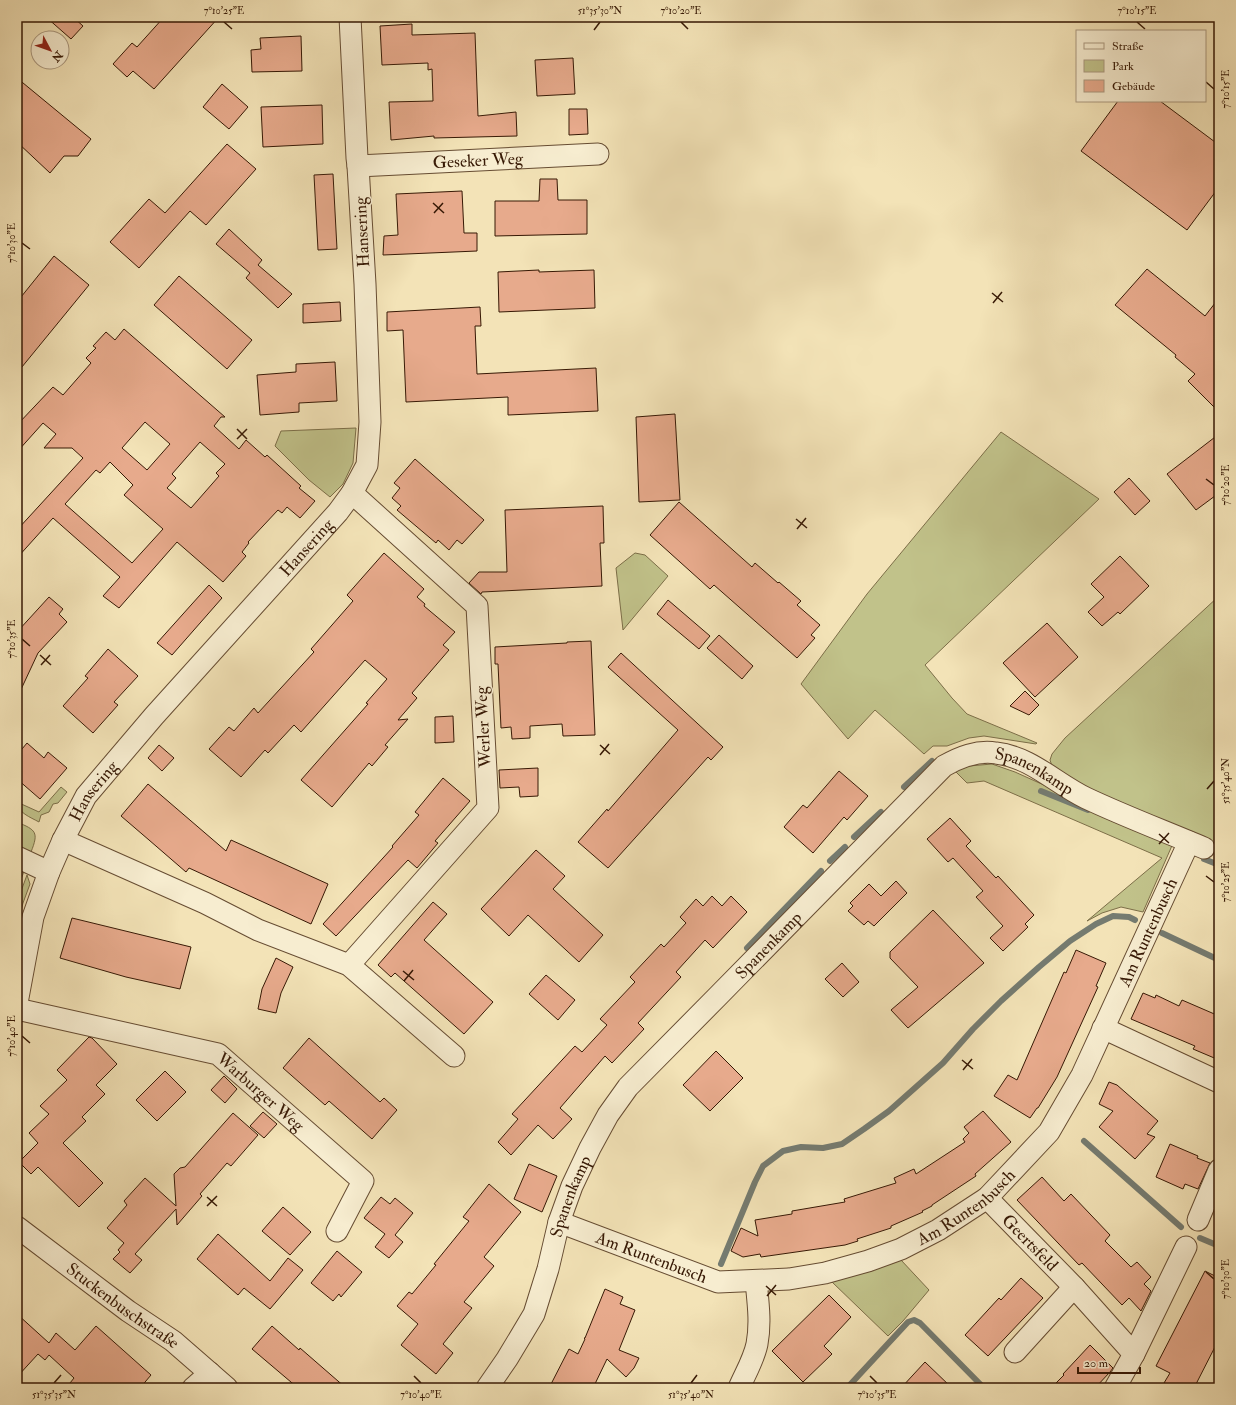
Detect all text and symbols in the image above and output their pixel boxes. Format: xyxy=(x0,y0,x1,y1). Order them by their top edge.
text: 7°10'25"E xyxy=(204,5,244,17)
text: 51°35'30"N xyxy=(578,5,622,17)
text: 7°10'20"E xyxy=(660,5,702,17)
text: 7°10'15"E xyxy=(1118,5,1156,17)
north arrow xyxy=(30,30,70,70)
legend xyxy=(1076,30,1206,102)
text: Straße xyxy=(1112,39,1143,54)
text: N xyxy=(48,47,66,65)
text: Park xyxy=(1112,59,1134,74)
text: 7°10'15"E xyxy=(1220,70,1232,108)
text: Gebäude xyxy=(1112,79,1155,94)
street label: Geseker Weg xyxy=(432,147,524,173)
street label: Hansering xyxy=(350,196,374,268)
text: 7°10'30"E xyxy=(6,223,18,263)
text: 7°10'20"E xyxy=(1220,464,1232,506)
street label: Hansering xyxy=(275,514,338,581)
text: 7°10'35"E xyxy=(6,619,18,659)
street label: Werler Weg xyxy=(470,685,496,769)
street label: Spanenkamp xyxy=(994,742,1078,800)
street label: Hansering xyxy=(64,756,123,825)
text: 51°35'40"N xyxy=(1220,758,1232,804)
text: 7°10'25"E xyxy=(1220,862,1232,902)
street label: Am Runtenbusch xyxy=(1113,874,1182,991)
street label: Spanenkamp xyxy=(730,906,807,983)
text: 7°10'40"E xyxy=(6,1015,18,1057)
street label: Warburger Weg xyxy=(212,1047,309,1136)
street label: Spanenkamp xyxy=(545,1151,597,1239)
street label: Am Runtenbusch xyxy=(912,1164,1019,1250)
street label: Geertsfeld xyxy=(998,1209,1063,1276)
street label: Am Runtenbusch xyxy=(592,1226,710,1287)
street label: Stuckenbuschstraße xyxy=(62,1258,184,1353)
text: 7°10'30"E xyxy=(1220,1259,1232,1299)
scale bar xyxy=(1078,1349,1140,1375)
text: 20 m xyxy=(1084,1356,1109,1371)
text: 51°35'35"N xyxy=(32,1389,76,1401)
text: 7°10'40"E xyxy=(400,1389,442,1401)
text: 51°35'40"N xyxy=(668,1389,714,1401)
text: 7°10'35"E xyxy=(857,1389,897,1401)

